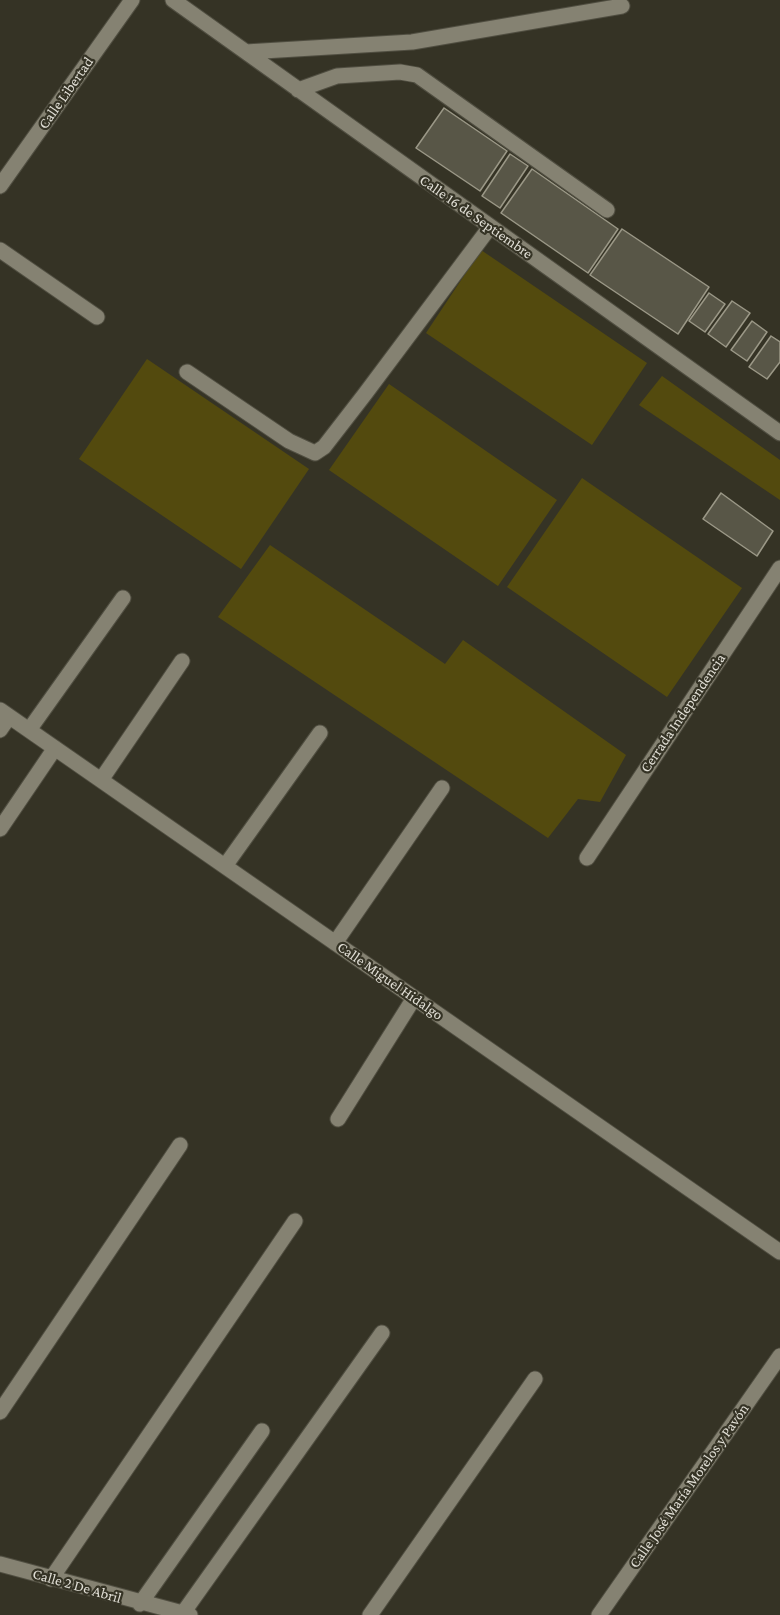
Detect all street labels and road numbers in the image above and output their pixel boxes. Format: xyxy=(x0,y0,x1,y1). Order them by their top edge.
street label: Calle Libertad xyxy=(35,54,97,132)
street label: Calle 16 de Septiembre xyxy=(416,171,536,263)
street label: Cerrada Independencia xyxy=(637,650,729,776)
street label: Calle Miguel Hidalgo xyxy=(334,938,446,1024)
street label: Calle José María Morelos y Pavón xyxy=(625,1400,753,1572)
street label: Calle 2 De Abril xyxy=(30,1565,124,1607)

